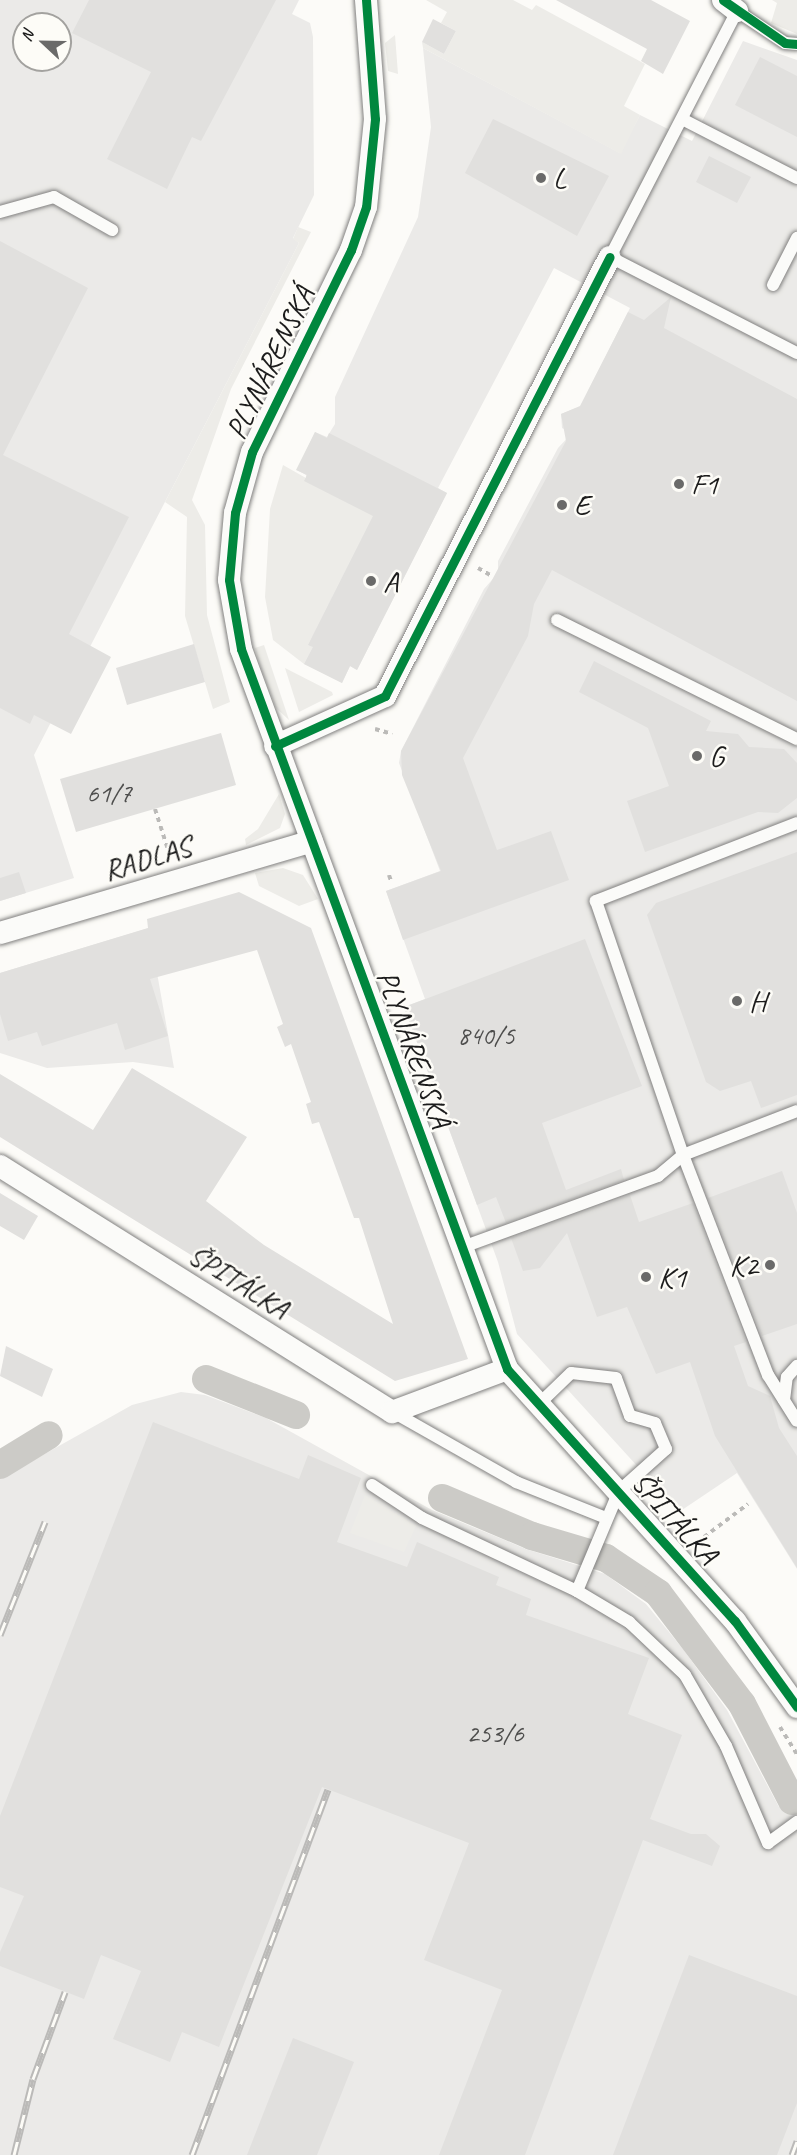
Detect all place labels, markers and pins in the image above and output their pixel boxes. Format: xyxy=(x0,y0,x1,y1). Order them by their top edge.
place label: L xyxy=(553,160,566,196)
marker: L xyxy=(534,171,548,185)
place label: F1 xyxy=(691,466,718,502)
marker: F1 xyxy=(672,477,686,491)
place label: E xyxy=(574,487,590,523)
marker: E xyxy=(555,498,569,512)
place label: A xyxy=(383,563,398,599)
marker: A xyxy=(364,574,378,588)
place label: G xyxy=(709,738,724,774)
marker: G xyxy=(690,749,704,763)
place label: H xyxy=(749,983,766,1019)
marker: H xyxy=(730,994,744,1008)
place label: K2 xyxy=(730,1247,758,1283)
marker: K2 xyxy=(763,1258,777,1272)
place label: K1 xyxy=(658,1259,686,1295)
marker: K1 xyxy=(639,1270,653,1284)

